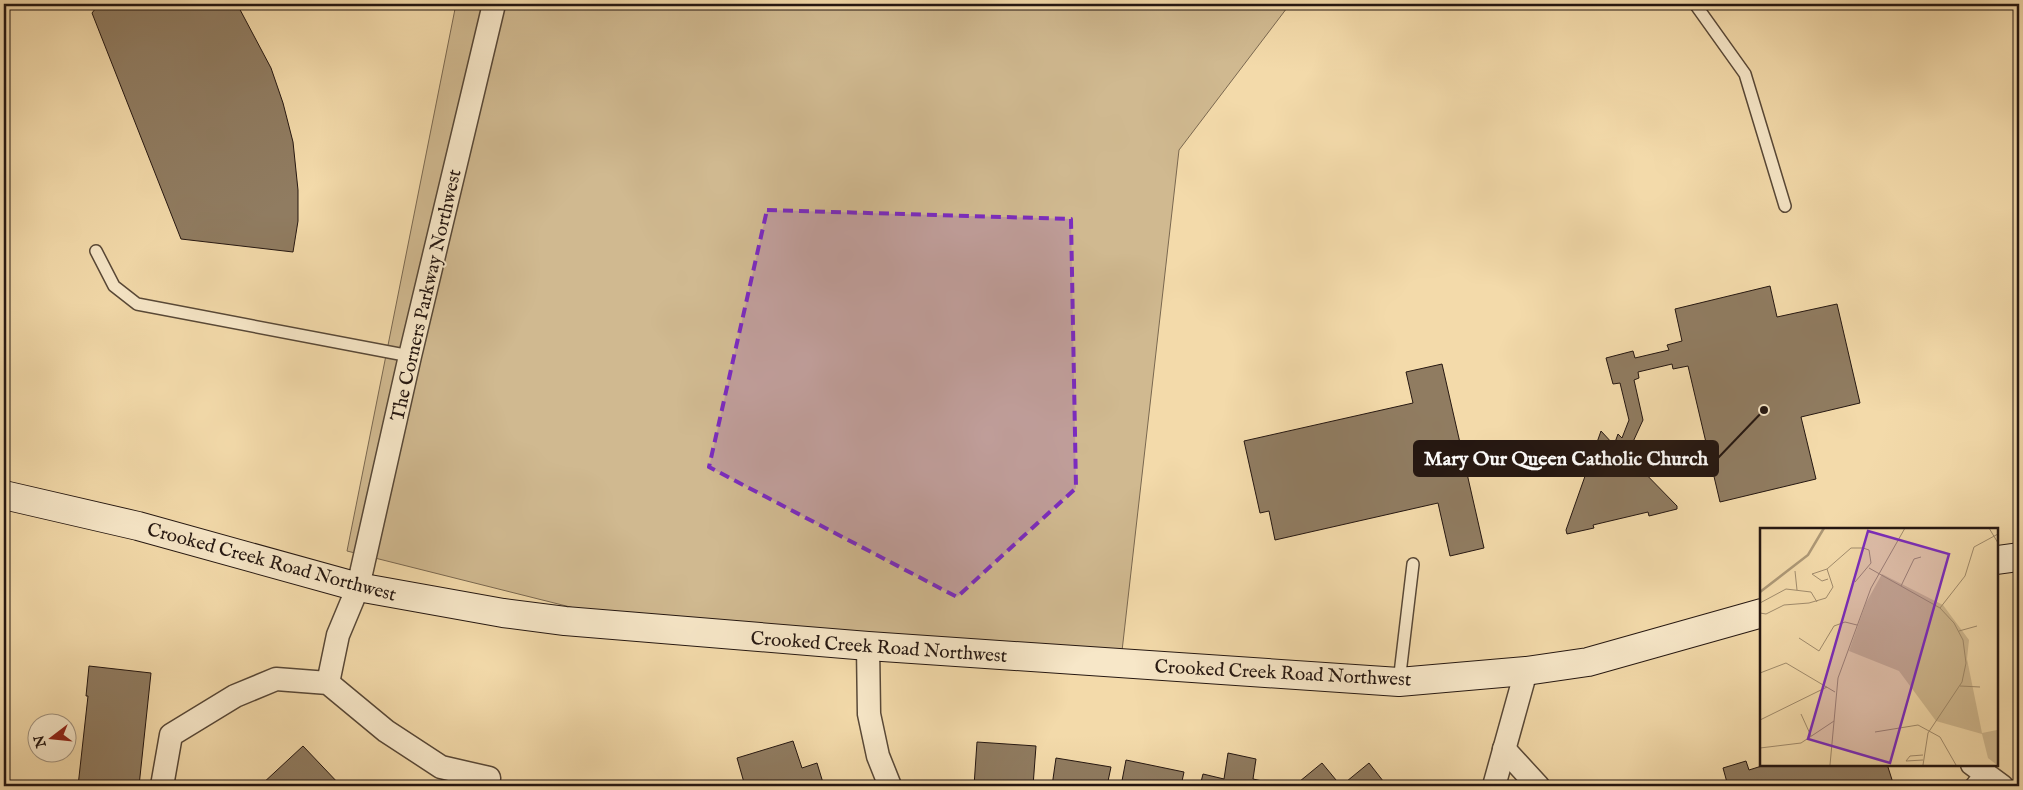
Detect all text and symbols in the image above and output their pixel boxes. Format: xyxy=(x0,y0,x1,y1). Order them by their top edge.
street label: The Corners Parkway Northwest xyxy=(386,167,468,424)
callout: Mary Our Queen Catholic Church xyxy=(1414,441,1718,476)
text: Mary Our Queen Catholic Church xyxy=(1424,447,1709,472)
street label: Crooked Creek Road Northwest xyxy=(144,518,399,608)
inset map xyxy=(1760,528,1998,765)
street label: Crooked Creek Road Northwest xyxy=(750,627,1008,669)
street label: Crooked Creek Road Northwest xyxy=(1154,655,1412,693)
north arrow xyxy=(28,712,78,762)
text: N xyxy=(30,733,51,751)

